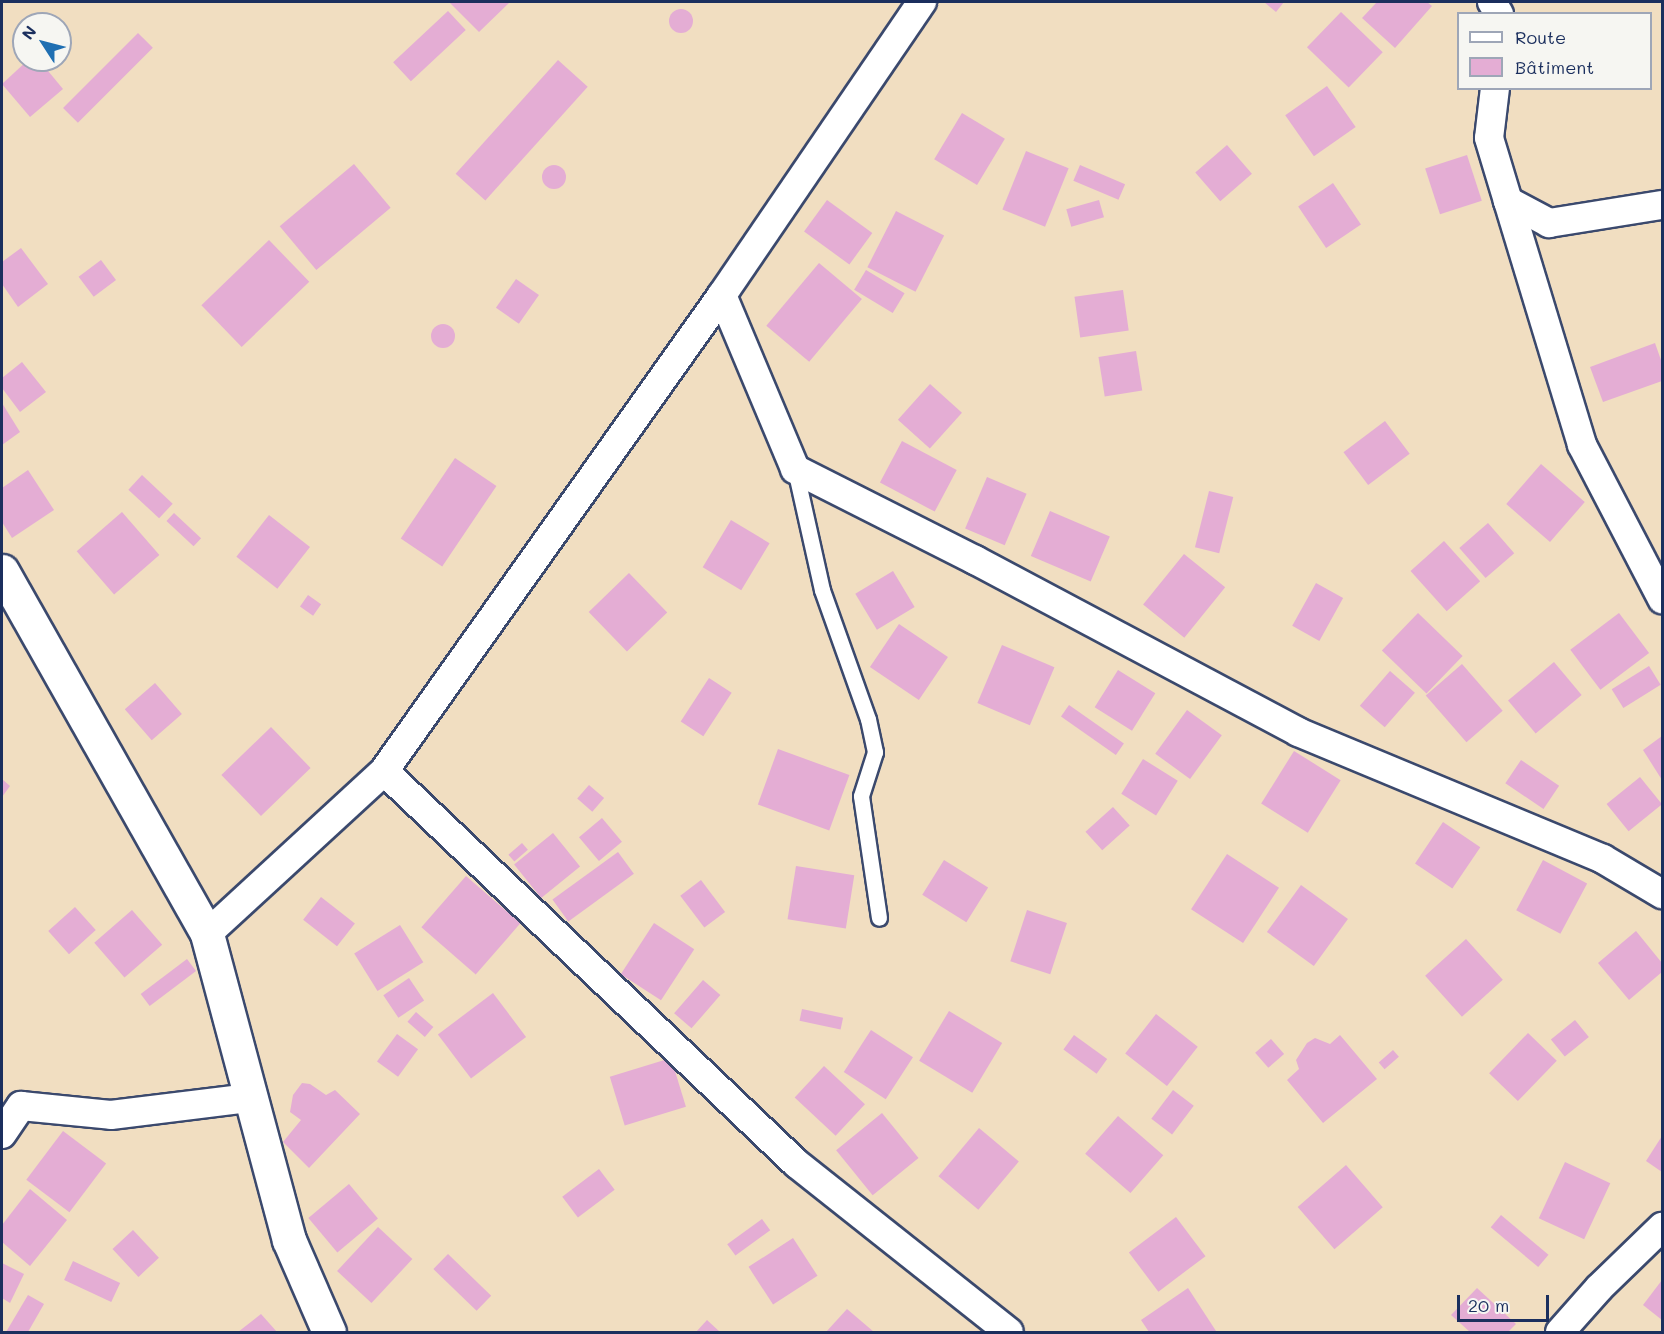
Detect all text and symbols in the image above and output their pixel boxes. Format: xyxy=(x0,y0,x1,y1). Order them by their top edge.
north arrow xyxy=(12,12,72,72)
legend xyxy=(1457,12,1652,90)
text: N xyxy=(17,21,41,43)
text: Route xyxy=(1515,25,1566,49)
text: Bâtiment xyxy=(1515,55,1594,79)
scale bar xyxy=(1460,1283,1552,1321)
text: 20 m xyxy=(1468,1293,1509,1317)

